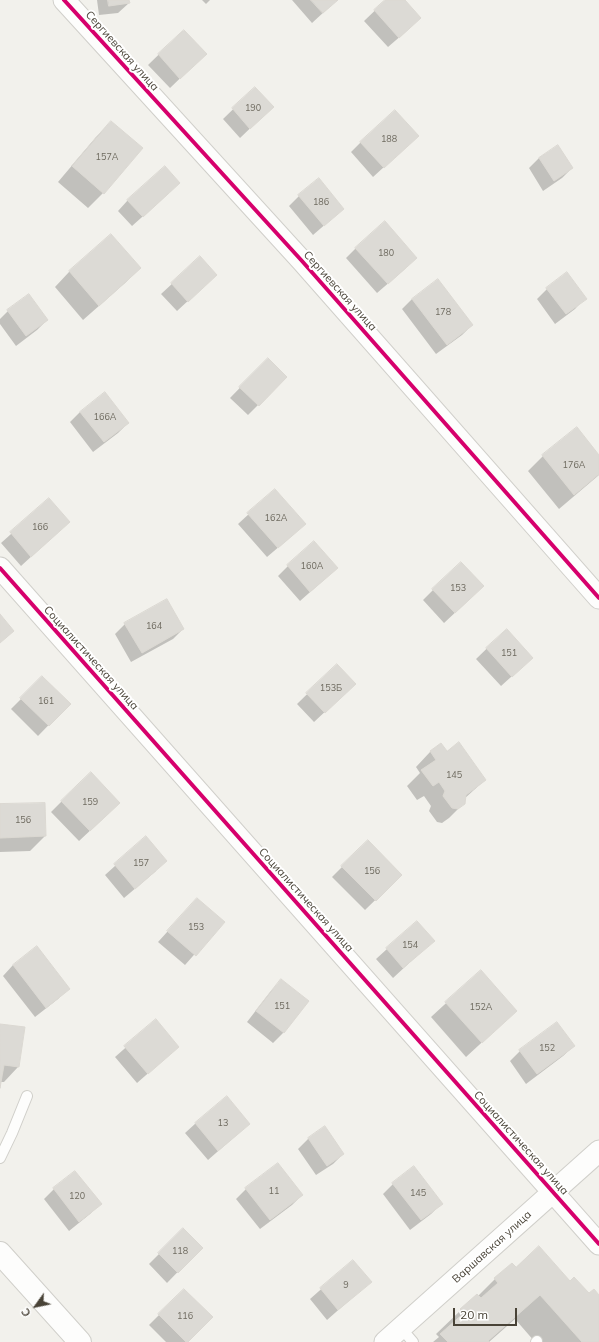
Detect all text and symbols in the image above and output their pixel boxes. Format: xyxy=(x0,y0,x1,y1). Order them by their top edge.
street label: Сергиевская улица xyxy=(83,8,161,94)
house number: 190 xyxy=(245,103,261,113)
house number: 188 xyxy=(381,134,397,144)
house number: 157А xyxy=(96,152,118,162)
house number: 186 xyxy=(313,197,329,207)
street label: Сергиевская улица xyxy=(301,248,379,334)
house number: 180 xyxy=(378,248,394,258)
house number: 178 xyxy=(435,307,451,317)
house number: 166А xyxy=(94,412,116,422)
house number: 176А xyxy=(563,460,585,470)
house number: 162А xyxy=(265,513,287,523)
house number: 166 xyxy=(32,522,48,532)
house number: 160А xyxy=(301,561,323,571)
house number: 153 xyxy=(450,583,466,593)
street label: Социалистическая улица xyxy=(41,603,141,713)
house number: 164 xyxy=(146,621,162,631)
house number: 151 xyxy=(501,648,517,658)
house number: 153Б xyxy=(320,683,342,693)
house number: 161 xyxy=(38,696,54,706)
house number: 145 xyxy=(446,770,462,780)
house number: 159 xyxy=(82,797,98,807)
house number: 156 xyxy=(15,815,31,825)
street label: Социалистическая улица xyxy=(256,845,356,955)
house number: 157 xyxy=(133,858,149,868)
house number: 156 xyxy=(364,866,380,876)
house number: 153 xyxy=(188,922,204,932)
house number: 154 xyxy=(402,940,418,950)
house number: 151 xyxy=(274,1001,290,1011)
house number: 152А xyxy=(470,1002,492,1012)
house number: 152 xyxy=(539,1043,555,1053)
street label: Социалистическая улица xyxy=(471,1088,571,1198)
house number: 13 xyxy=(218,1118,228,1128)
house number: 11 xyxy=(269,1186,279,1196)
house number: 145 xyxy=(410,1188,426,1198)
house number: 120 xyxy=(69,1191,85,1201)
street label: Варшавская улица xyxy=(450,1208,534,1286)
house number: 118 xyxy=(172,1246,188,1256)
house number: 9 xyxy=(343,1280,349,1290)
north arrow xyxy=(16,1286,56,1326)
scale bar xyxy=(455,1300,519,1326)
text: С xyxy=(18,1306,34,1320)
text: 20 m xyxy=(460,1307,488,1322)
house number: 116 xyxy=(177,1311,193,1321)

